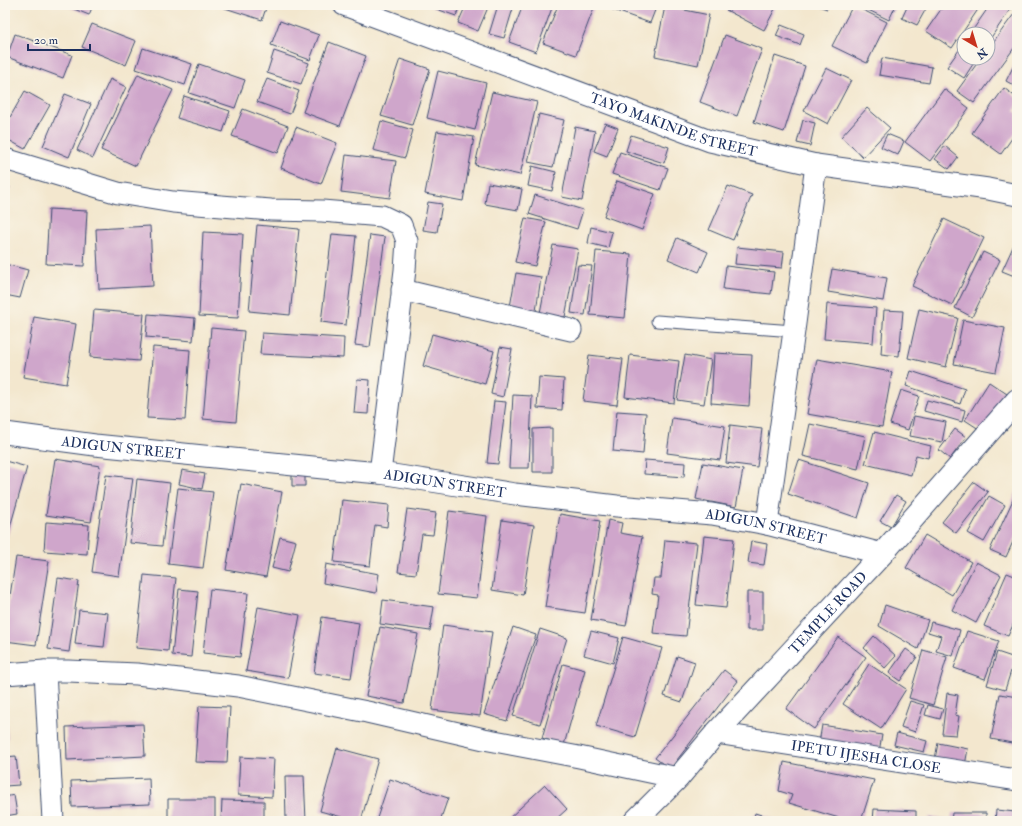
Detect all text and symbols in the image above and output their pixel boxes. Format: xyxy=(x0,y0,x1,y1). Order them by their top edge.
scale bar xyxy=(28,26,90,52)
north arrow xyxy=(956,26,996,66)
text: 20 m xyxy=(34,33,59,48)
text: N xyxy=(973,45,991,62)
street label: TAYO MAKINDE STREET xyxy=(588,89,760,160)
street label: ADIGUN STREET xyxy=(60,432,186,463)
street label: ADIGUN STREET xyxy=(382,465,508,501)
street label: ADIGUN STREET xyxy=(704,505,829,548)
street label: TEMPLE ROAD xyxy=(785,568,870,657)
street label: IPETU IJESHA CLOSE xyxy=(790,736,942,777)

